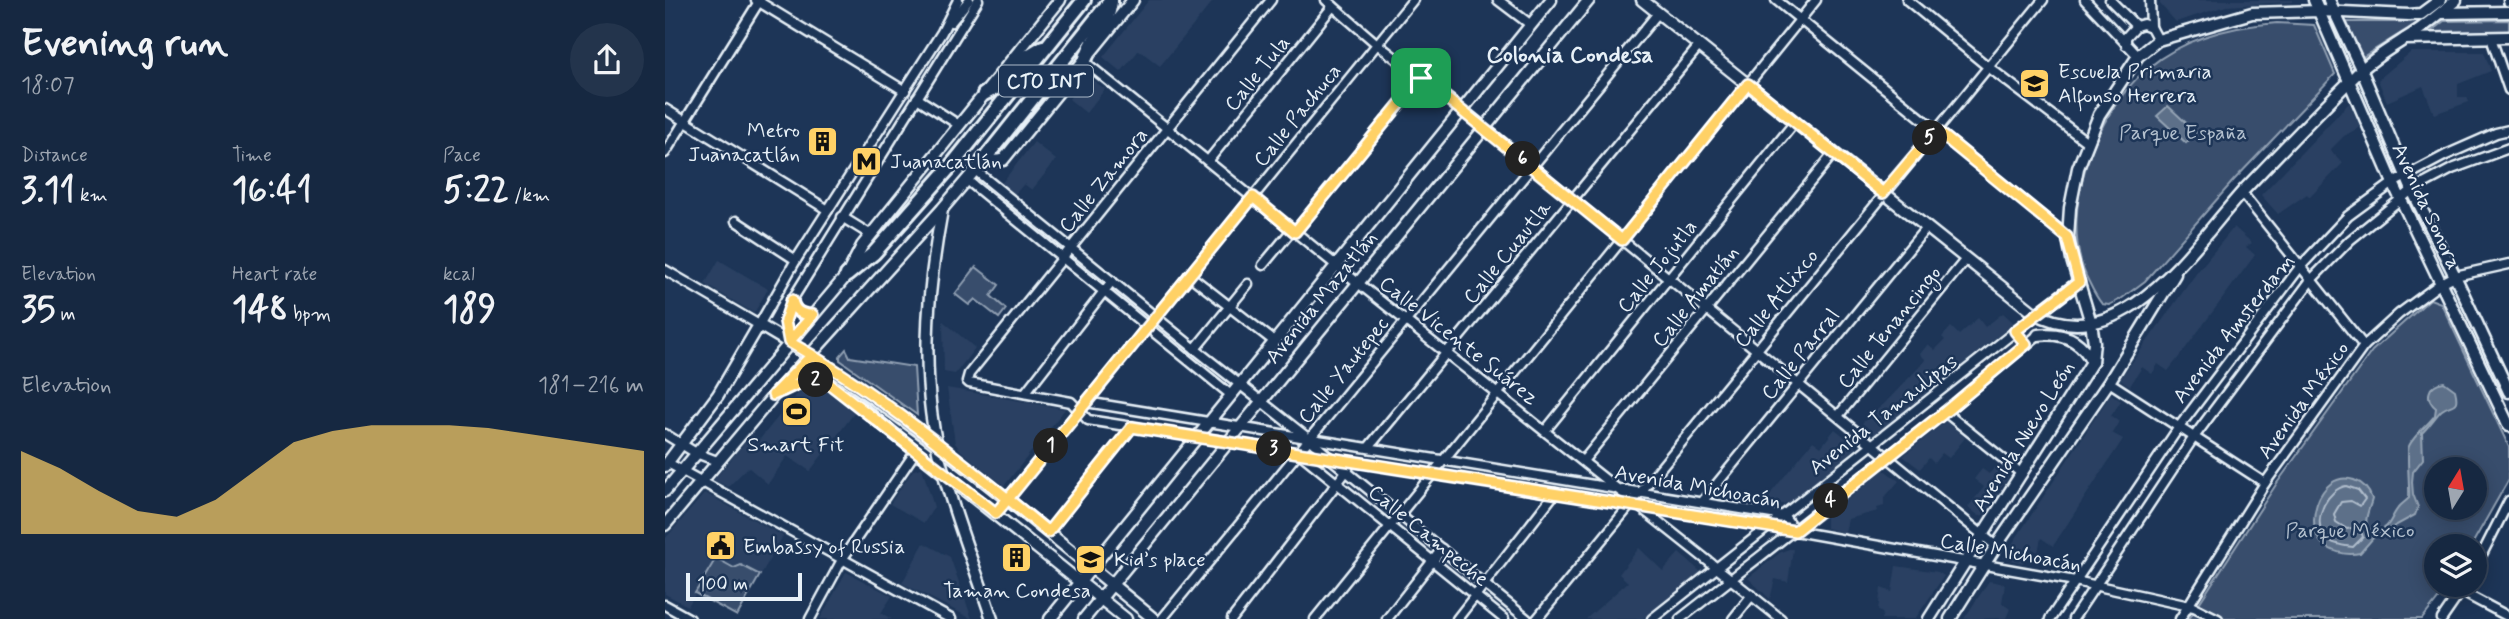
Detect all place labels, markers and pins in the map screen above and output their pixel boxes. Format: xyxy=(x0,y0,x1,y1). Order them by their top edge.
pin xyxy=(1391,48,1451,108)
place label: Escuela Primaria Alfonso Herrera xyxy=(2058,58,2212,112)
school or university icon: Escuela Primaria Alfonso Herrera xyxy=(2018,66,2052,100)
place label: Metro Juanacatlán xyxy=(688,117,800,169)
pin: 5 xyxy=(1913,120,1947,156)
building icon: Metro Juanacatlán xyxy=(806,125,840,159)
pin: 6 xyxy=(1505,142,1541,176)
metro station icon: Juanacatlán xyxy=(850,144,884,178)
place label: Juanacatlán xyxy=(890,148,1002,176)
pin: 2 xyxy=(799,362,833,398)
sports icon: Smart Fit xyxy=(779,395,813,429)
pin: 1 xyxy=(1033,428,1069,464)
place label: Smart Fit xyxy=(748,431,844,459)
pin: 3 xyxy=(1257,432,1291,466)
pin: 4 xyxy=(1813,484,1849,518)
public building icon: Embassy of Russia xyxy=(703,529,737,563)
place label: Embassy of Russia xyxy=(743,533,905,561)
building icon: Taman Condesa xyxy=(1000,541,1034,575)
school or university icon: Kid’s place xyxy=(1074,542,1108,576)
place label: Kid’s place xyxy=(1114,546,1206,574)
place label: Taman Condesa xyxy=(943,577,1091,605)

